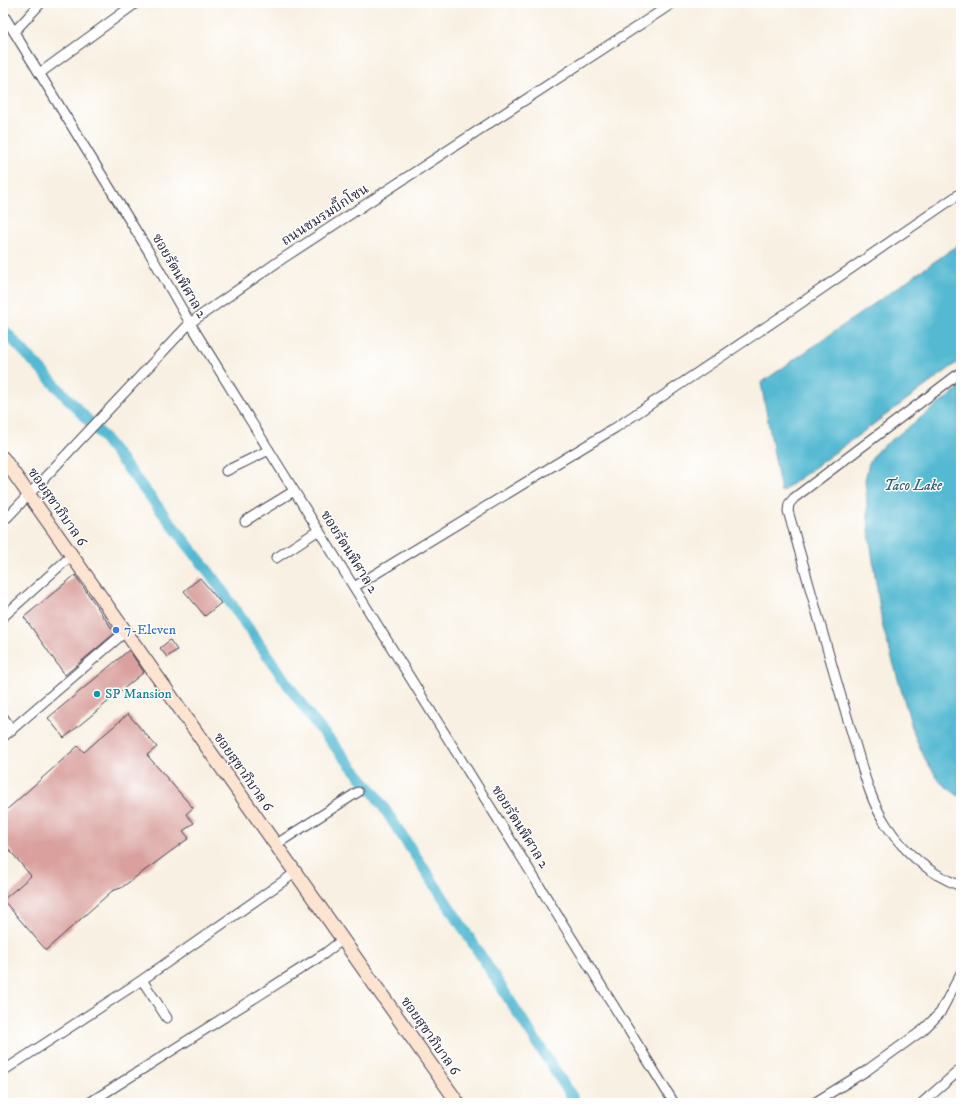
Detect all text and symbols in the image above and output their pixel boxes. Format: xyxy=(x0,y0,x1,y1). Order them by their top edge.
street label: ถนนชมรมบิ๊กโซน xyxy=(277,178,372,250)
street label: ซอยรัตนพิศาล 2 xyxy=(148,231,210,322)
street label: ซอยสุขาภิบาล 6 xyxy=(23,464,91,550)
water label: Taco Lake xyxy=(884,476,943,495)
street label: ซอยรัตนพิศาล 2 xyxy=(316,507,382,597)
place label: 7-Eleven xyxy=(124,621,177,639)
marker: 7-Eleven xyxy=(111,625,121,635)
place label: SP Mansion xyxy=(105,685,173,703)
marker: SP Mansion xyxy=(92,689,102,699)
street label: ซอยสุขาภิบาล 6 xyxy=(209,729,277,815)
street label: ซอยรัตนพิศาล 2 xyxy=(487,782,553,872)
street label: ซอยสุขาภิบาล 6 xyxy=(396,993,464,1079)

